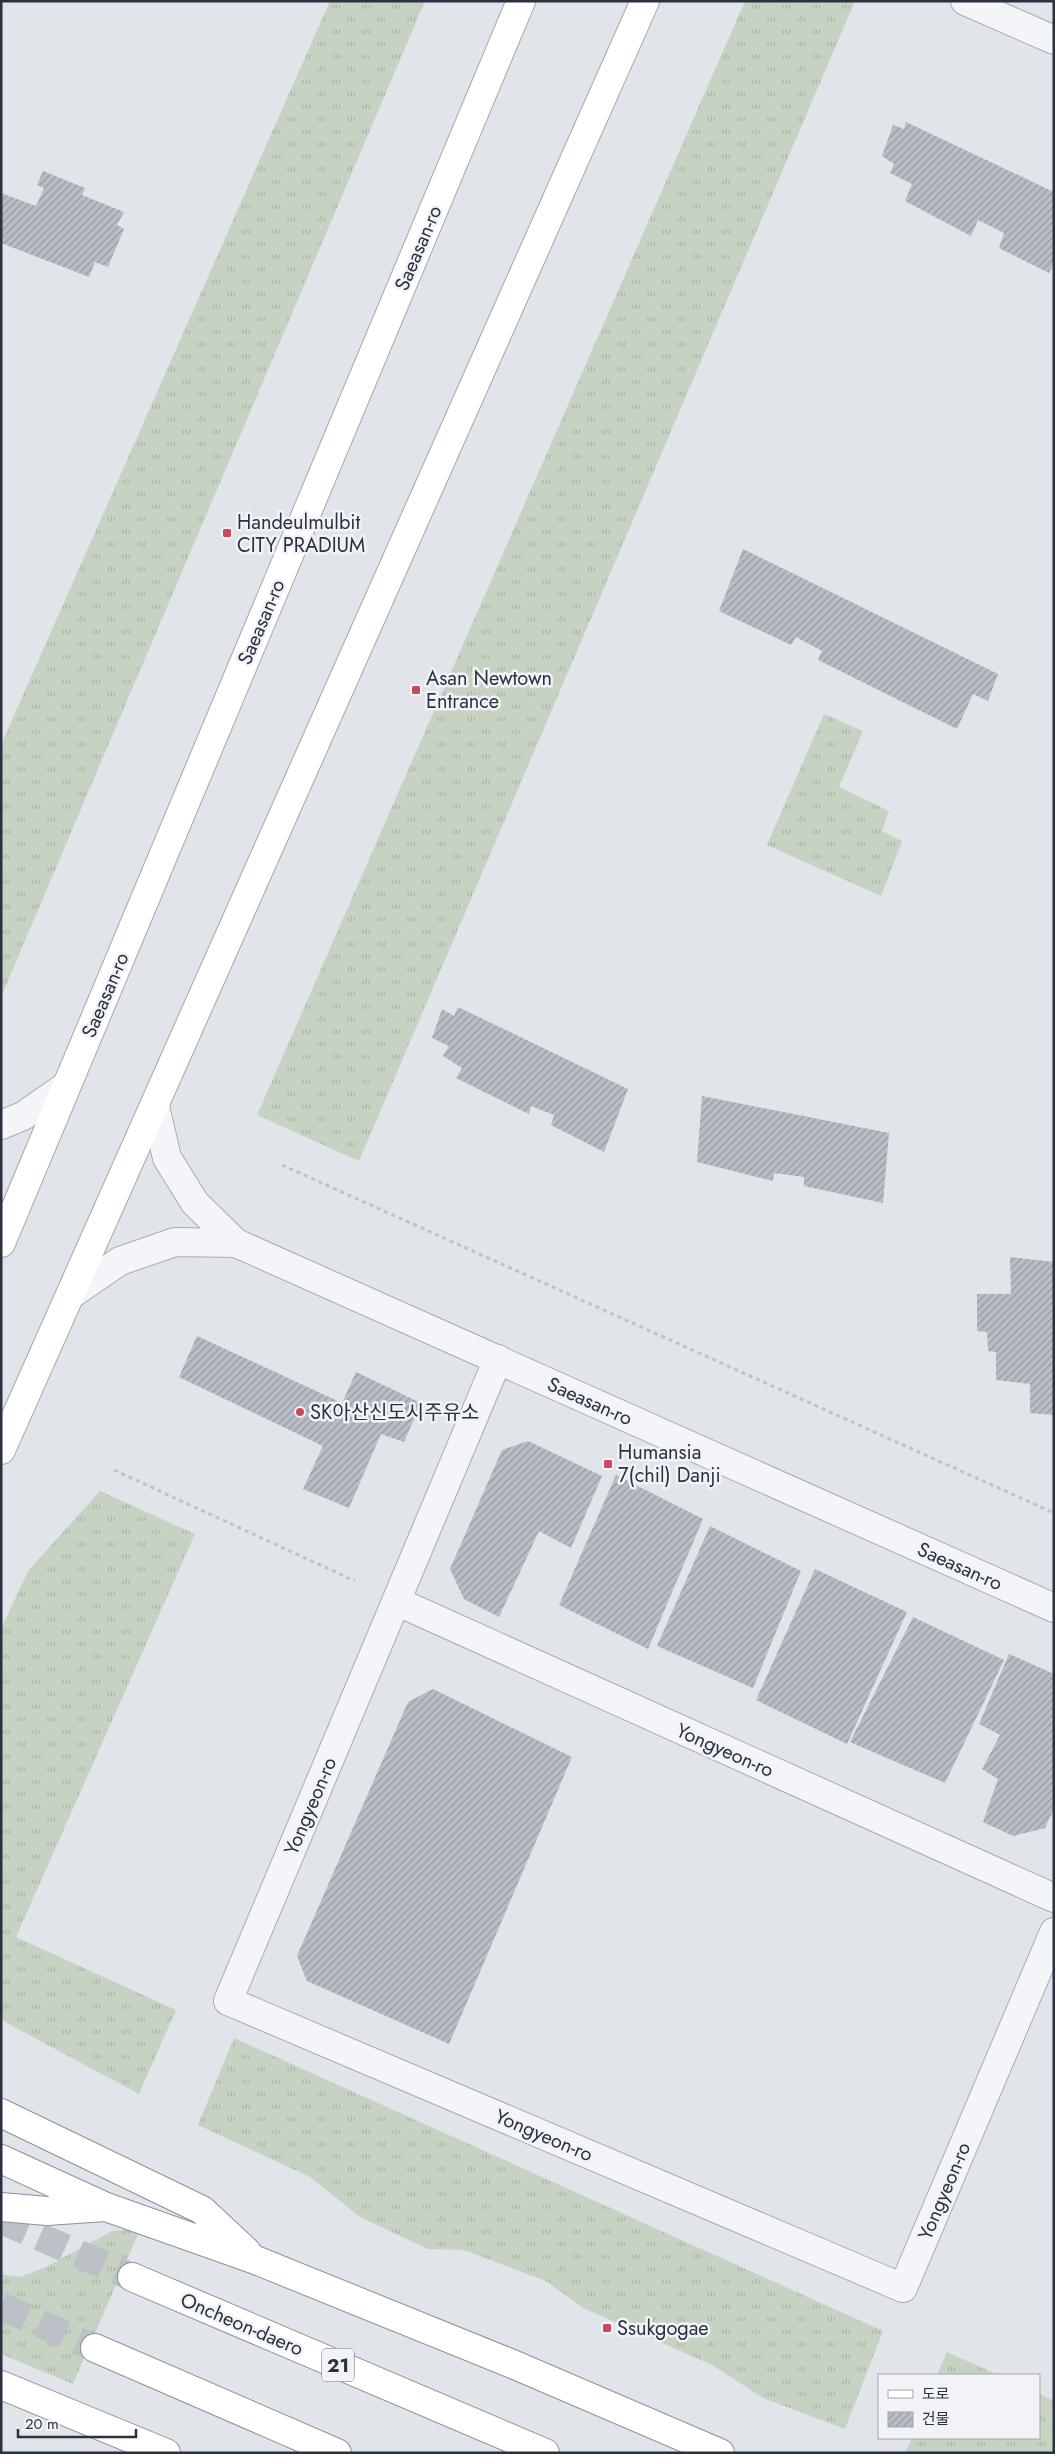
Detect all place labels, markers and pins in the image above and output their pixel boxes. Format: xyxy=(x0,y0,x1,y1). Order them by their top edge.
place label: Handeulmulbit CITY PRADIUM xyxy=(237,508,365,560)
marker: Handeulmulbit CITY PRADIUM xyxy=(221,527,233,539)
place label: Asan Newtown Entrance xyxy=(426,664,552,716)
marker: Asan Newtown Entrance xyxy=(410,684,422,696)
place label: SK아산신도시주유소 xyxy=(310,1398,479,1427)
marker: SK아산신도시주유소 xyxy=(294,1406,306,1418)
place label: Humansia 7(chil) Danji xyxy=(618,1438,721,1490)
marker: Humansia 7(chil) Danji xyxy=(602,1458,614,1470)
place label: Ssukgogae xyxy=(617,2314,709,2343)
marker: Ssukgogae xyxy=(601,2322,613,2334)

